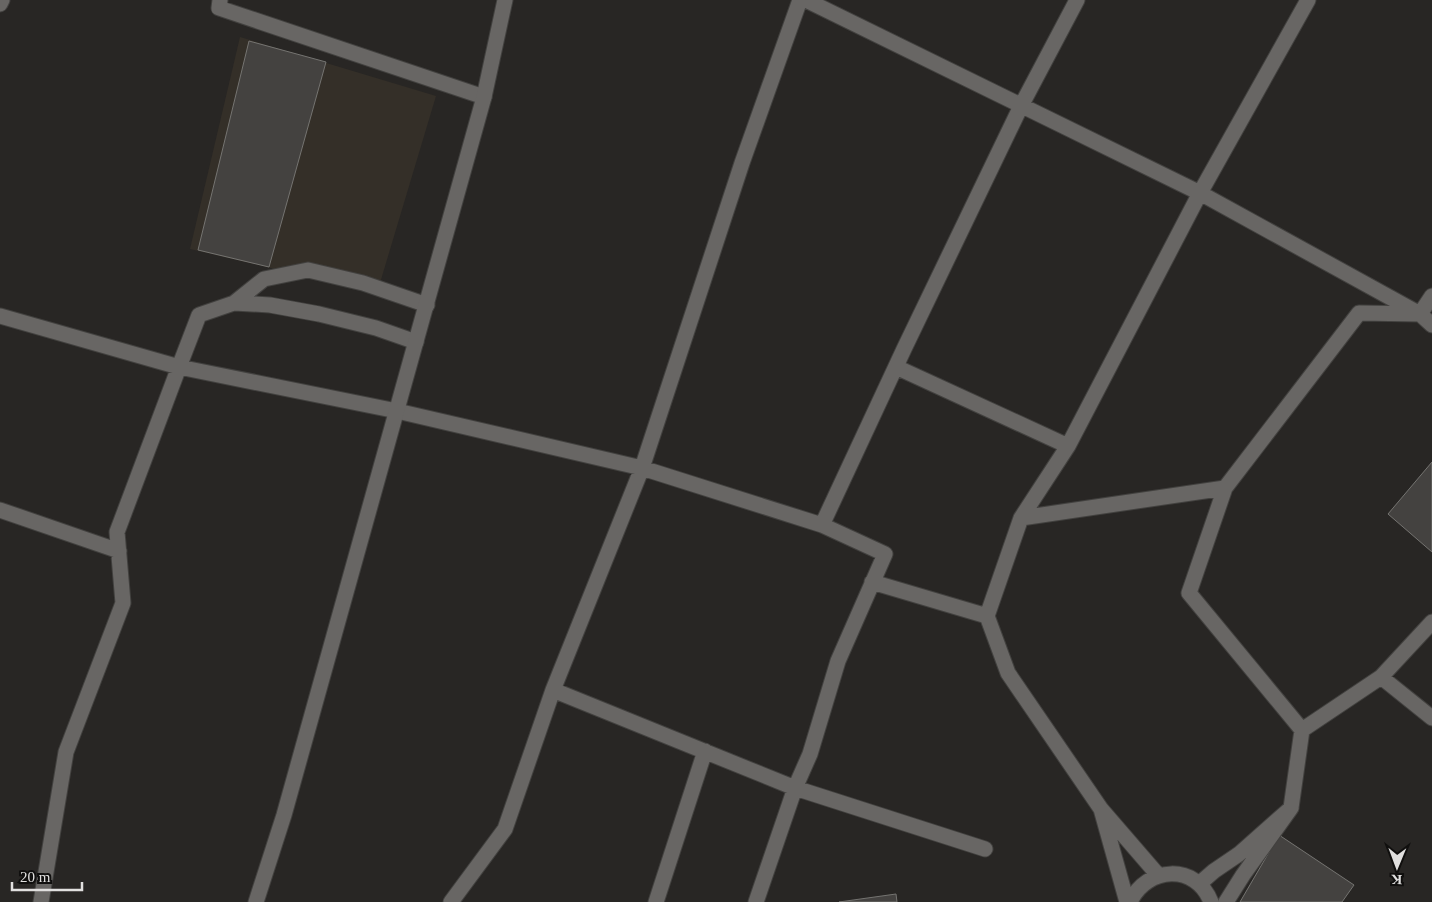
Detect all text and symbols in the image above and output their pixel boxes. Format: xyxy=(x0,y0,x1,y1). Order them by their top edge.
north arrow xyxy=(1372,842,1422,892)
scale bar xyxy=(12,860,82,892)
text: 20 m xyxy=(20,869,51,885)
text: K xyxy=(1391,872,1402,887)

